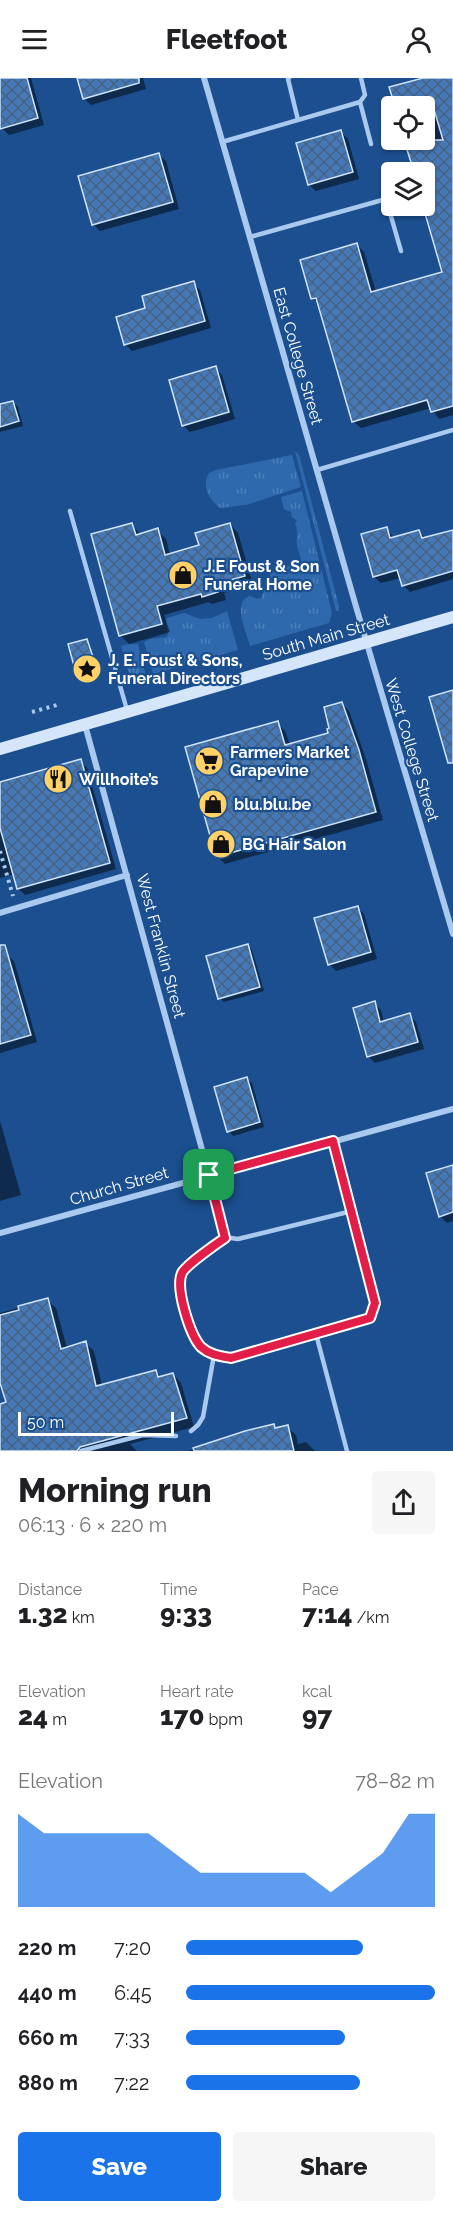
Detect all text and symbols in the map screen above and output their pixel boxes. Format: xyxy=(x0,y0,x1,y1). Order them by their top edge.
icon: menu xyxy=(18,23,51,56)
icon: person xyxy=(402,23,435,56)
text: Fleetfoot xyxy=(166,24,287,55)
map controls xyxy=(381,96,435,216)
button: locate xyxy=(381,96,435,150)
button: layers xyxy=(381,162,435,216)
street label: East College Street xyxy=(269,285,327,427)
place label: J.E Foust & Son Funeral Home xyxy=(204,557,319,594)
shop icon: J.E Foust & Son Funeral Home xyxy=(167,559,199,591)
street label: South Main Street xyxy=(260,610,392,664)
place label: J. E. Foust & Sons, Funeral Directors xyxy=(108,651,242,688)
place icon: J. E. Foust & Sons, Funeral Directors xyxy=(71,653,103,685)
street label: West College Street xyxy=(381,676,443,824)
place label: Farmers Market Grapevine xyxy=(230,743,350,780)
supermarket icon: Farmers Market Grapevine xyxy=(193,745,225,777)
restaurant icon: Willhoite’s xyxy=(42,763,74,795)
place label: Willhoite’s xyxy=(79,770,159,789)
shop icon: blu.blu.be xyxy=(197,788,229,820)
place label: blu.blu.be xyxy=(234,795,312,814)
shop icon: BG Hair Salon xyxy=(205,828,237,860)
place label: BG Hair Salon xyxy=(242,835,346,854)
street label: West Franklin Street xyxy=(133,872,190,1021)
pin xyxy=(183,1149,234,1200)
icon: arrive xyxy=(192,1158,225,1191)
street label: Church Street xyxy=(67,1163,171,1209)
scale bar xyxy=(18,1409,174,1436)
text: 50 m xyxy=(27,1413,64,1432)
text: Morning run xyxy=(18,1471,212,1510)
button: share xyxy=(372,1471,435,1534)
text: 06:13 · 6 × 220 m xyxy=(18,1513,167,1537)
text: Distance xyxy=(18,1580,82,1599)
text: Time xyxy=(160,1580,197,1599)
text: Pace xyxy=(302,1580,339,1599)
text: 1.32 xyxy=(18,1599,68,1629)
text: 9:33 xyxy=(160,1599,212,1629)
text: 7:14 xyxy=(302,1599,353,1629)
text: km xyxy=(68,1608,95,1627)
text: /km xyxy=(353,1608,390,1627)
text: Elevation xyxy=(18,1682,86,1701)
text: Heart rate xyxy=(160,1682,234,1701)
text: kcal xyxy=(302,1682,332,1701)
text: 24 xyxy=(18,1701,48,1731)
text: 170 xyxy=(160,1701,204,1731)
text: 97 xyxy=(302,1701,332,1731)
text: m xyxy=(48,1710,67,1729)
text: bpm xyxy=(204,1710,243,1729)
text: Elevation xyxy=(18,1769,103,1793)
text: 78–82 m xyxy=(355,1769,435,1793)
text: 220 m xyxy=(18,1936,76,1960)
text: 7:20 xyxy=(114,1936,151,1960)
text: 440 m xyxy=(18,1981,77,2005)
text: 6:45 xyxy=(114,1981,152,2005)
text: 660 m xyxy=(18,2026,78,2050)
text: 7:33 xyxy=(114,2026,150,2050)
text: 880 m xyxy=(18,2071,78,2095)
text: 7:22 xyxy=(114,2071,149,2095)
button: Save xyxy=(18,2132,221,2201)
button: Share xyxy=(233,2132,435,2201)

